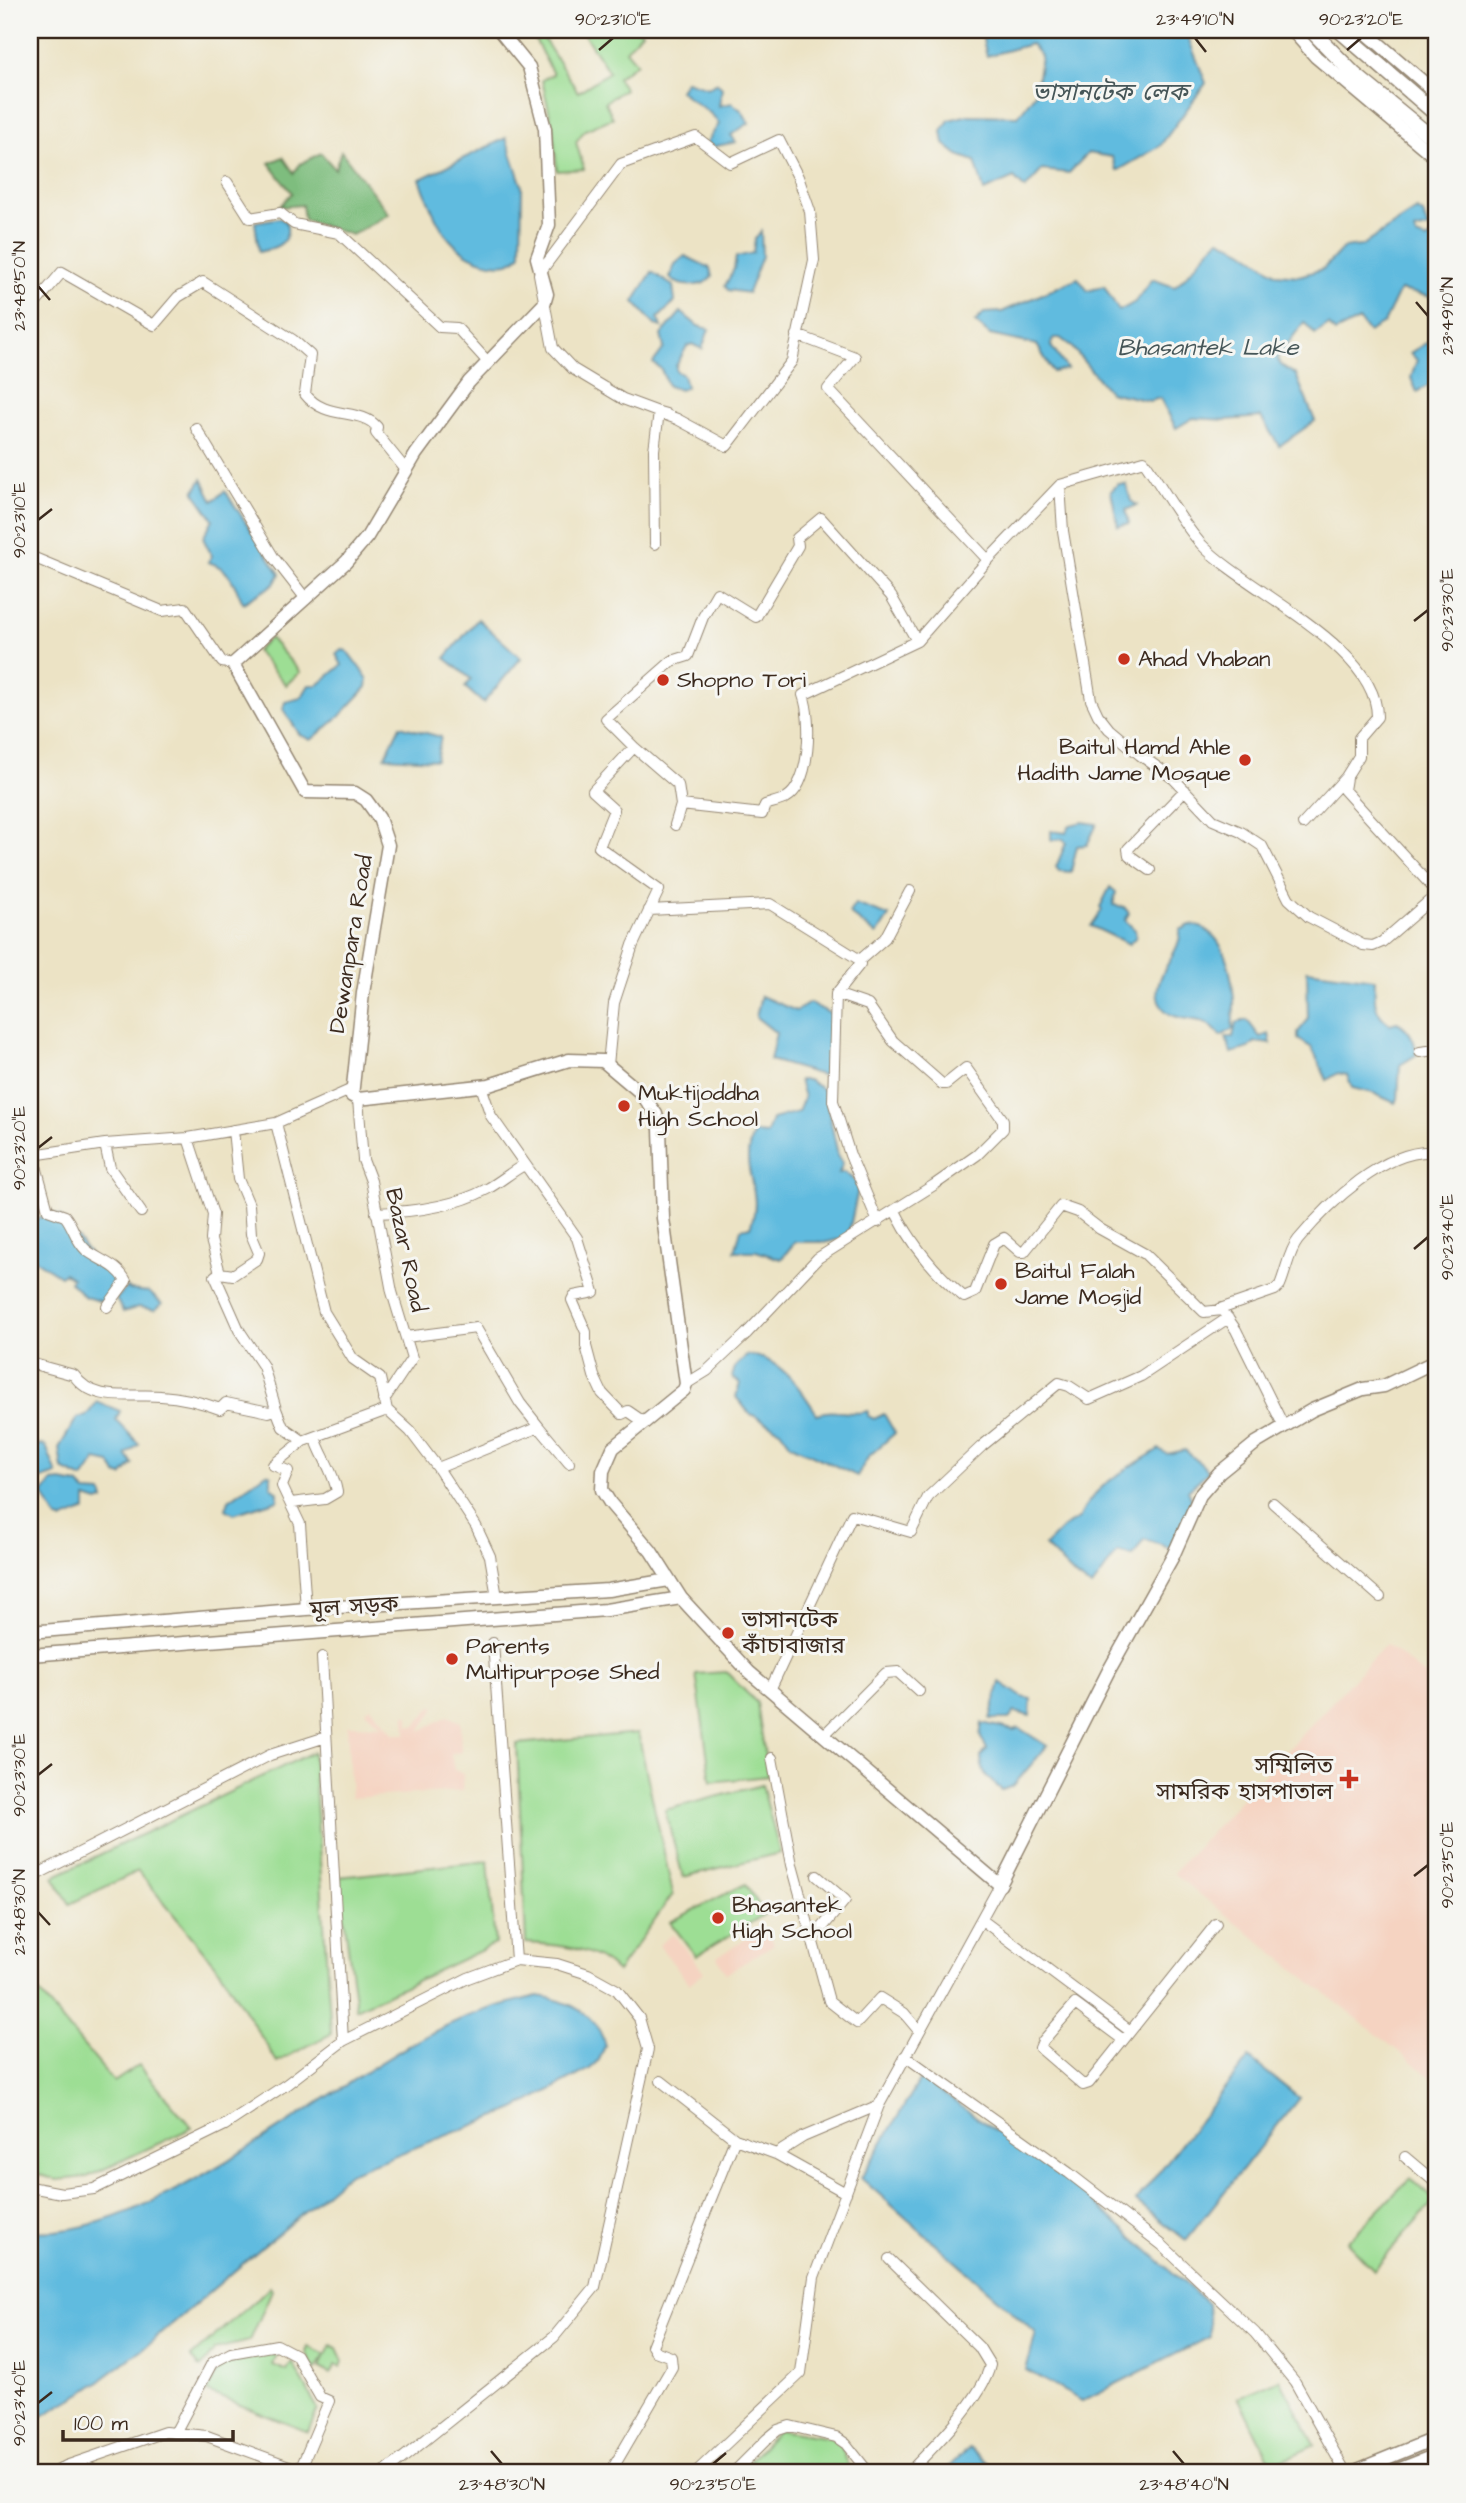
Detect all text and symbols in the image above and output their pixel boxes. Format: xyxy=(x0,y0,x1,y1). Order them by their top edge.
text: 90°23'10"E xyxy=(575,7,652,32)
text: 23°49'10"N xyxy=(1156,7,1234,32)
text: 90°23'20"E xyxy=(1319,7,1404,32)
water label: ভাসানটেক লেক xyxy=(1032,76,1192,110)
text: 23°48'50"N xyxy=(7,241,32,331)
text: 23°49'10"N xyxy=(1435,277,1460,355)
water label: Bhasantek Lake xyxy=(1117,331,1300,365)
text: 90°23'10"E xyxy=(7,481,32,558)
text: 90°23'30"E xyxy=(1435,568,1460,652)
place label: Ahad Vhaban xyxy=(1138,643,1270,675)
marker: Ahad Vhaban xyxy=(1116,651,1132,667)
place label: Shopno Tori xyxy=(677,664,807,696)
marker: Shopno Tori xyxy=(655,672,671,688)
place label: Baitul Hamd Ahle Hadith Jame Mosque xyxy=(1017,731,1231,789)
marker: Baitul Hamd Ahle Hadith Jame Mosque xyxy=(1237,752,1253,768)
street label: Dewanpara Road xyxy=(321,852,381,1035)
place label: Muktijoddha High School xyxy=(638,1077,760,1136)
marker: Muktijoddha High School xyxy=(616,1098,632,1114)
text: 90°23'20"E xyxy=(7,1105,32,1190)
street label: Bazar Road xyxy=(377,1185,435,1315)
text: 90°23'40"E xyxy=(1435,1193,1460,1280)
place label: Baitul Falah Jame Mosjid xyxy=(1015,1255,1142,1313)
marker: Baitul Falah Jame Mosjid xyxy=(993,1276,1009,1292)
street label: মূল সড়ক xyxy=(307,1588,400,1626)
place label: ভাসানটেক কাঁচাবাজার xyxy=(741,1604,845,1662)
marker: ভাসানটেক কাঁচাবাজার xyxy=(720,1625,736,1641)
place label: Parents Multipurpose Shed xyxy=(466,1630,660,1688)
marker: Parents Multipurpose Shed xyxy=(444,1651,460,1667)
text: 90°23'30"E xyxy=(7,1733,32,1817)
place label: সম্মিলিত সামরিক হাসপাতাল xyxy=(1155,1750,1334,1808)
marker: সম্মিলিত সামরিক হাসপাতাল xyxy=(1339,1769,1359,1789)
text: 90°23'50"E xyxy=(1435,1821,1460,1908)
text: 23°48'30"N xyxy=(7,1869,32,1955)
place label: Bhasantek High School xyxy=(732,1889,852,1948)
marker: Bhasantek High School xyxy=(710,1910,726,1926)
text: 90°23'40"E xyxy=(7,2359,32,2446)
scale bar xyxy=(63,2398,233,2442)
text: 100 m xyxy=(74,2409,129,2438)
text: 23°48'30"N xyxy=(459,2472,545,2497)
text: 90°23'50"E xyxy=(670,2472,757,2497)
text: 23°48'40"N xyxy=(1139,2472,1229,2497)

